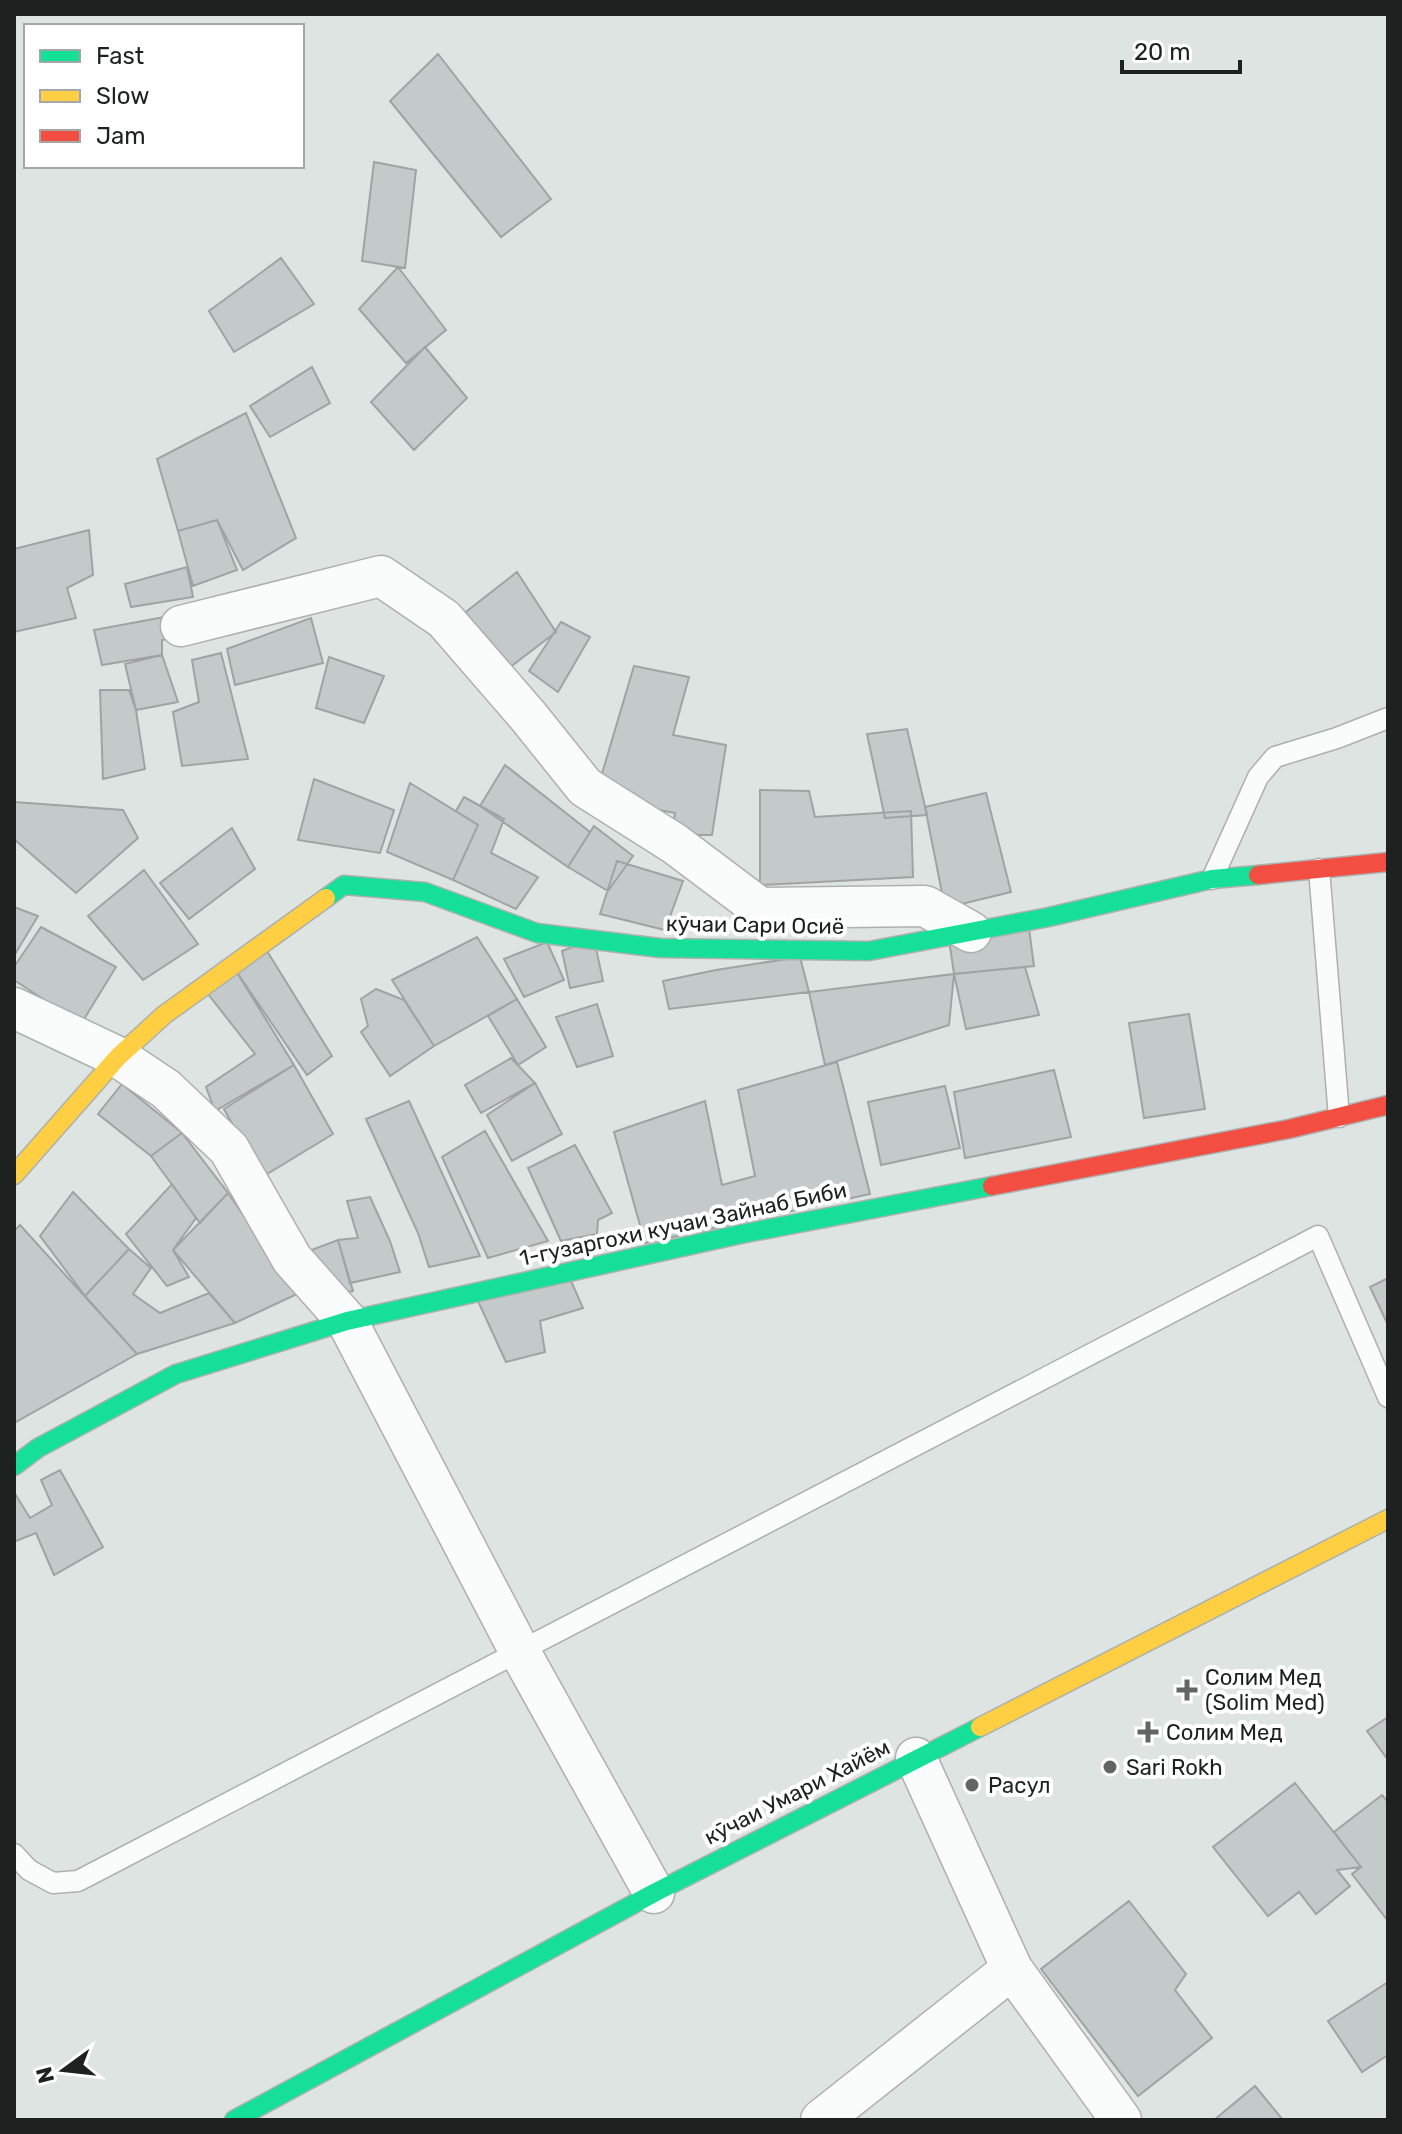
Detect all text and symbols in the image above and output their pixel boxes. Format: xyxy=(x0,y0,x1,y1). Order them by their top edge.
legend xyxy=(24,24,304,168)
scale bar xyxy=(1122,24,1240,74)
text: 20 m xyxy=(1134,38,1191,66)
text: Fast xyxy=(96,42,144,70)
text: Slow xyxy=(96,82,149,110)
text: Jam xyxy=(96,122,146,150)
street label: кӯчаи Сари Осиё xyxy=(666,910,844,940)
street label: 1-гузаргохи кучаи Зайнаб Биби xyxy=(517,1176,849,1272)
place label: Солим Мед (Solim Med) xyxy=(1205,1664,1325,1716)
marker: Солим Мед (Solim Med) xyxy=(1176,1679,1198,1701)
place label: Солим Мед xyxy=(1166,1719,1283,1746)
marker: Солим Мед xyxy=(1137,1721,1159,1743)
street label: кӯчаи Умари Хайём xyxy=(700,1733,894,1851)
place label: Sari Rokh xyxy=(1126,1754,1223,1781)
marker: Sari Rokh xyxy=(1101,1758,1119,1776)
place label: Расул xyxy=(988,1772,1051,1799)
marker: Расул xyxy=(963,1776,981,1794)
north arrow xyxy=(24,2030,104,2110)
text: N xyxy=(30,2064,60,2086)

